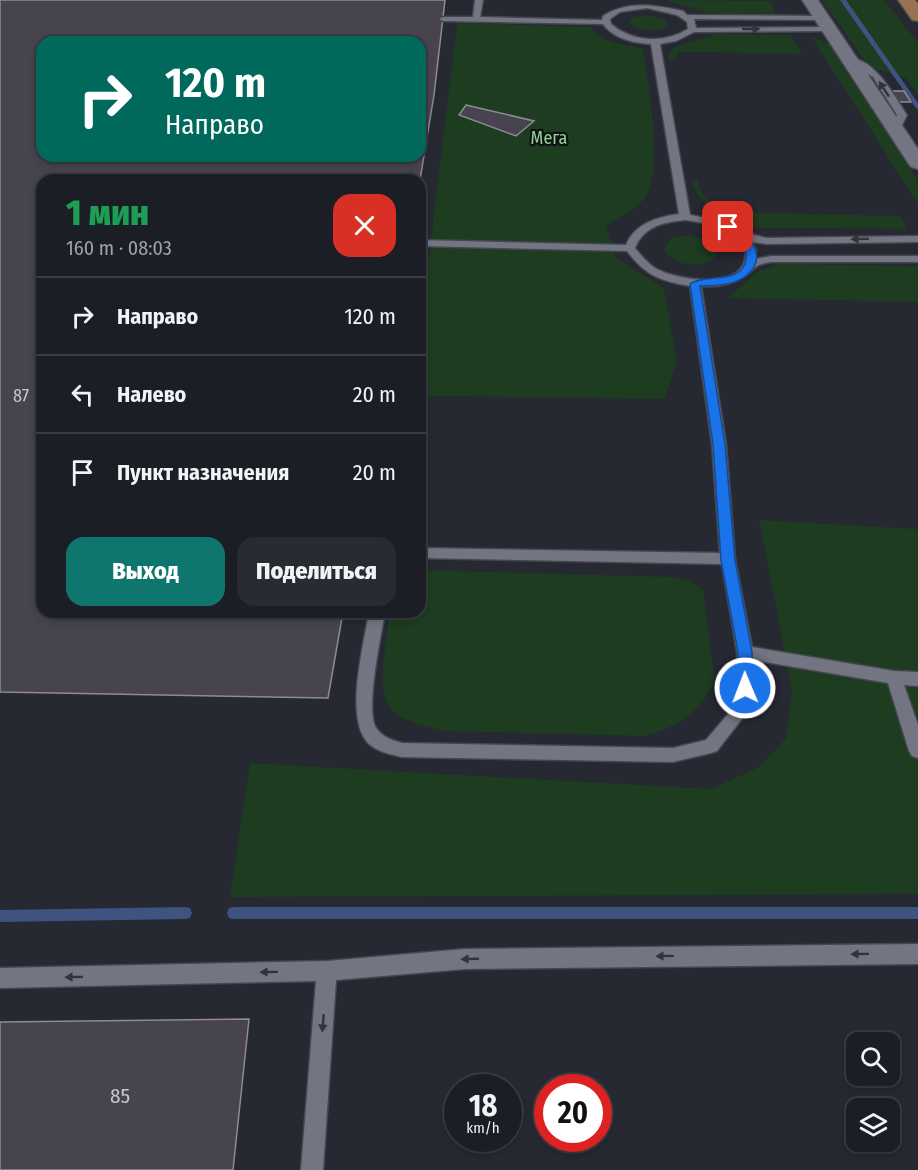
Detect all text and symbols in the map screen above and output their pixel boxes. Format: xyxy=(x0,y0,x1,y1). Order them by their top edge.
one-way arrow xyxy=(741,24,760,34)
text: 120 m xyxy=(165,58,266,108)
icon: right xyxy=(66,60,144,138)
one-way arrow xyxy=(879,81,890,97)
text: Направо xyxy=(165,109,264,141)
park label: Мега xyxy=(531,127,568,149)
text: 1 мин xyxy=(66,191,149,235)
button: close xyxy=(333,194,396,257)
pin xyxy=(702,201,753,252)
icon: arrive xyxy=(711,210,744,243)
one-way arrow xyxy=(850,235,869,244)
text: 160 m · 08:03 xyxy=(66,236,172,260)
icon: right xyxy=(66,300,99,333)
text: Направо xyxy=(117,303,198,330)
text: 120 m xyxy=(344,303,396,330)
icon: left xyxy=(66,378,99,411)
text: Налево xyxy=(117,381,186,408)
text: 20 m xyxy=(353,381,396,408)
house number: 87 xyxy=(13,385,29,407)
icon: arrive xyxy=(66,456,99,489)
text: Пункт назначения xyxy=(117,459,289,486)
text: 20 m xyxy=(353,459,396,486)
button: Выход xyxy=(66,537,225,606)
button: Поделиться xyxy=(237,537,396,606)
position arrow xyxy=(713,656,777,720)
one-way arrow xyxy=(850,949,869,959)
one-way arrow xyxy=(655,951,674,961)
one-way arrow xyxy=(460,955,479,964)
one-way arrow xyxy=(260,968,279,977)
one-way arrow xyxy=(65,972,84,981)
one-way arrow xyxy=(319,1014,328,1033)
map controls xyxy=(846,1032,900,1152)
button: search xyxy=(846,1032,900,1086)
speed limit sign: 20 xyxy=(534,1074,612,1152)
house number: 85 xyxy=(110,1083,130,1109)
text: 18 xyxy=(469,1088,497,1124)
button: layers xyxy=(846,1098,900,1152)
text: km/h xyxy=(466,1119,500,1137)

